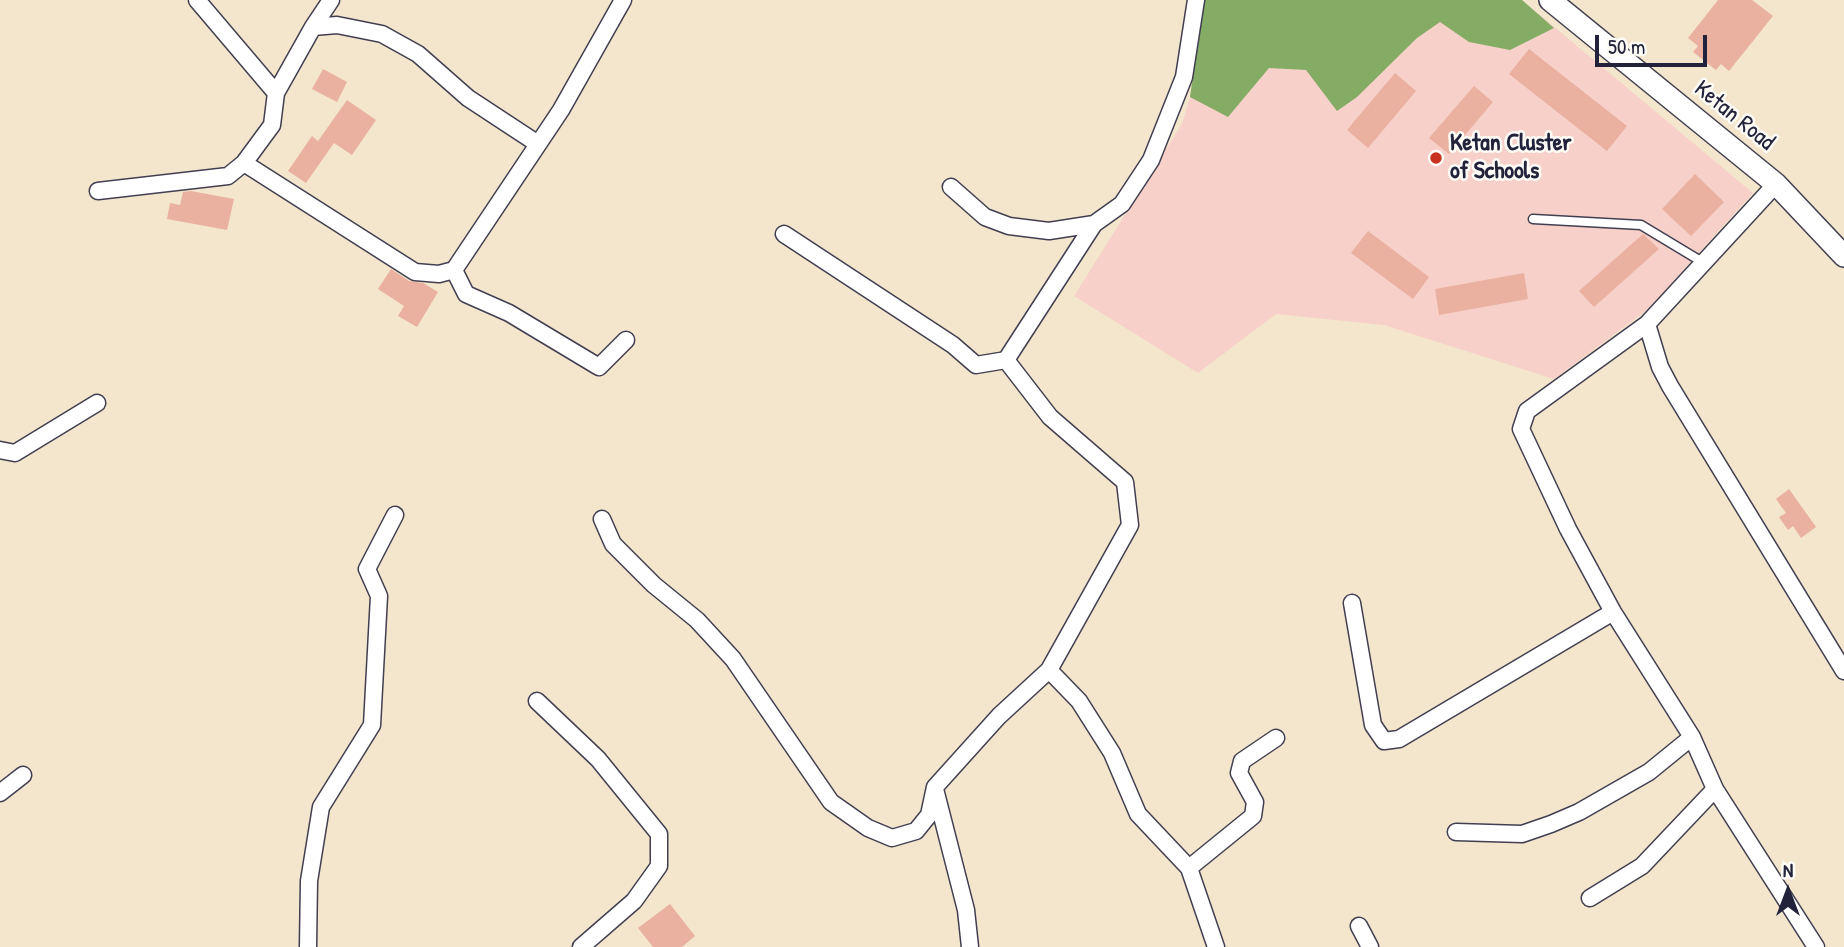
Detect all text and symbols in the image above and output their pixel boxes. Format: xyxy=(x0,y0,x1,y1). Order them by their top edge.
scale bar xyxy=(1599,21,1711,65)
text: 50 m xyxy=(1608,32,1645,61)
street label: Ketan Road xyxy=(1688,75,1780,157)
place label: Ketan Cluster of Schools xyxy=(1450,130,1572,186)
marker: Ketan Cluster of Schools xyxy=(1428,150,1444,166)
north arrow xyxy=(1753,856,1823,926)
text: N xyxy=(1783,857,1793,883)

